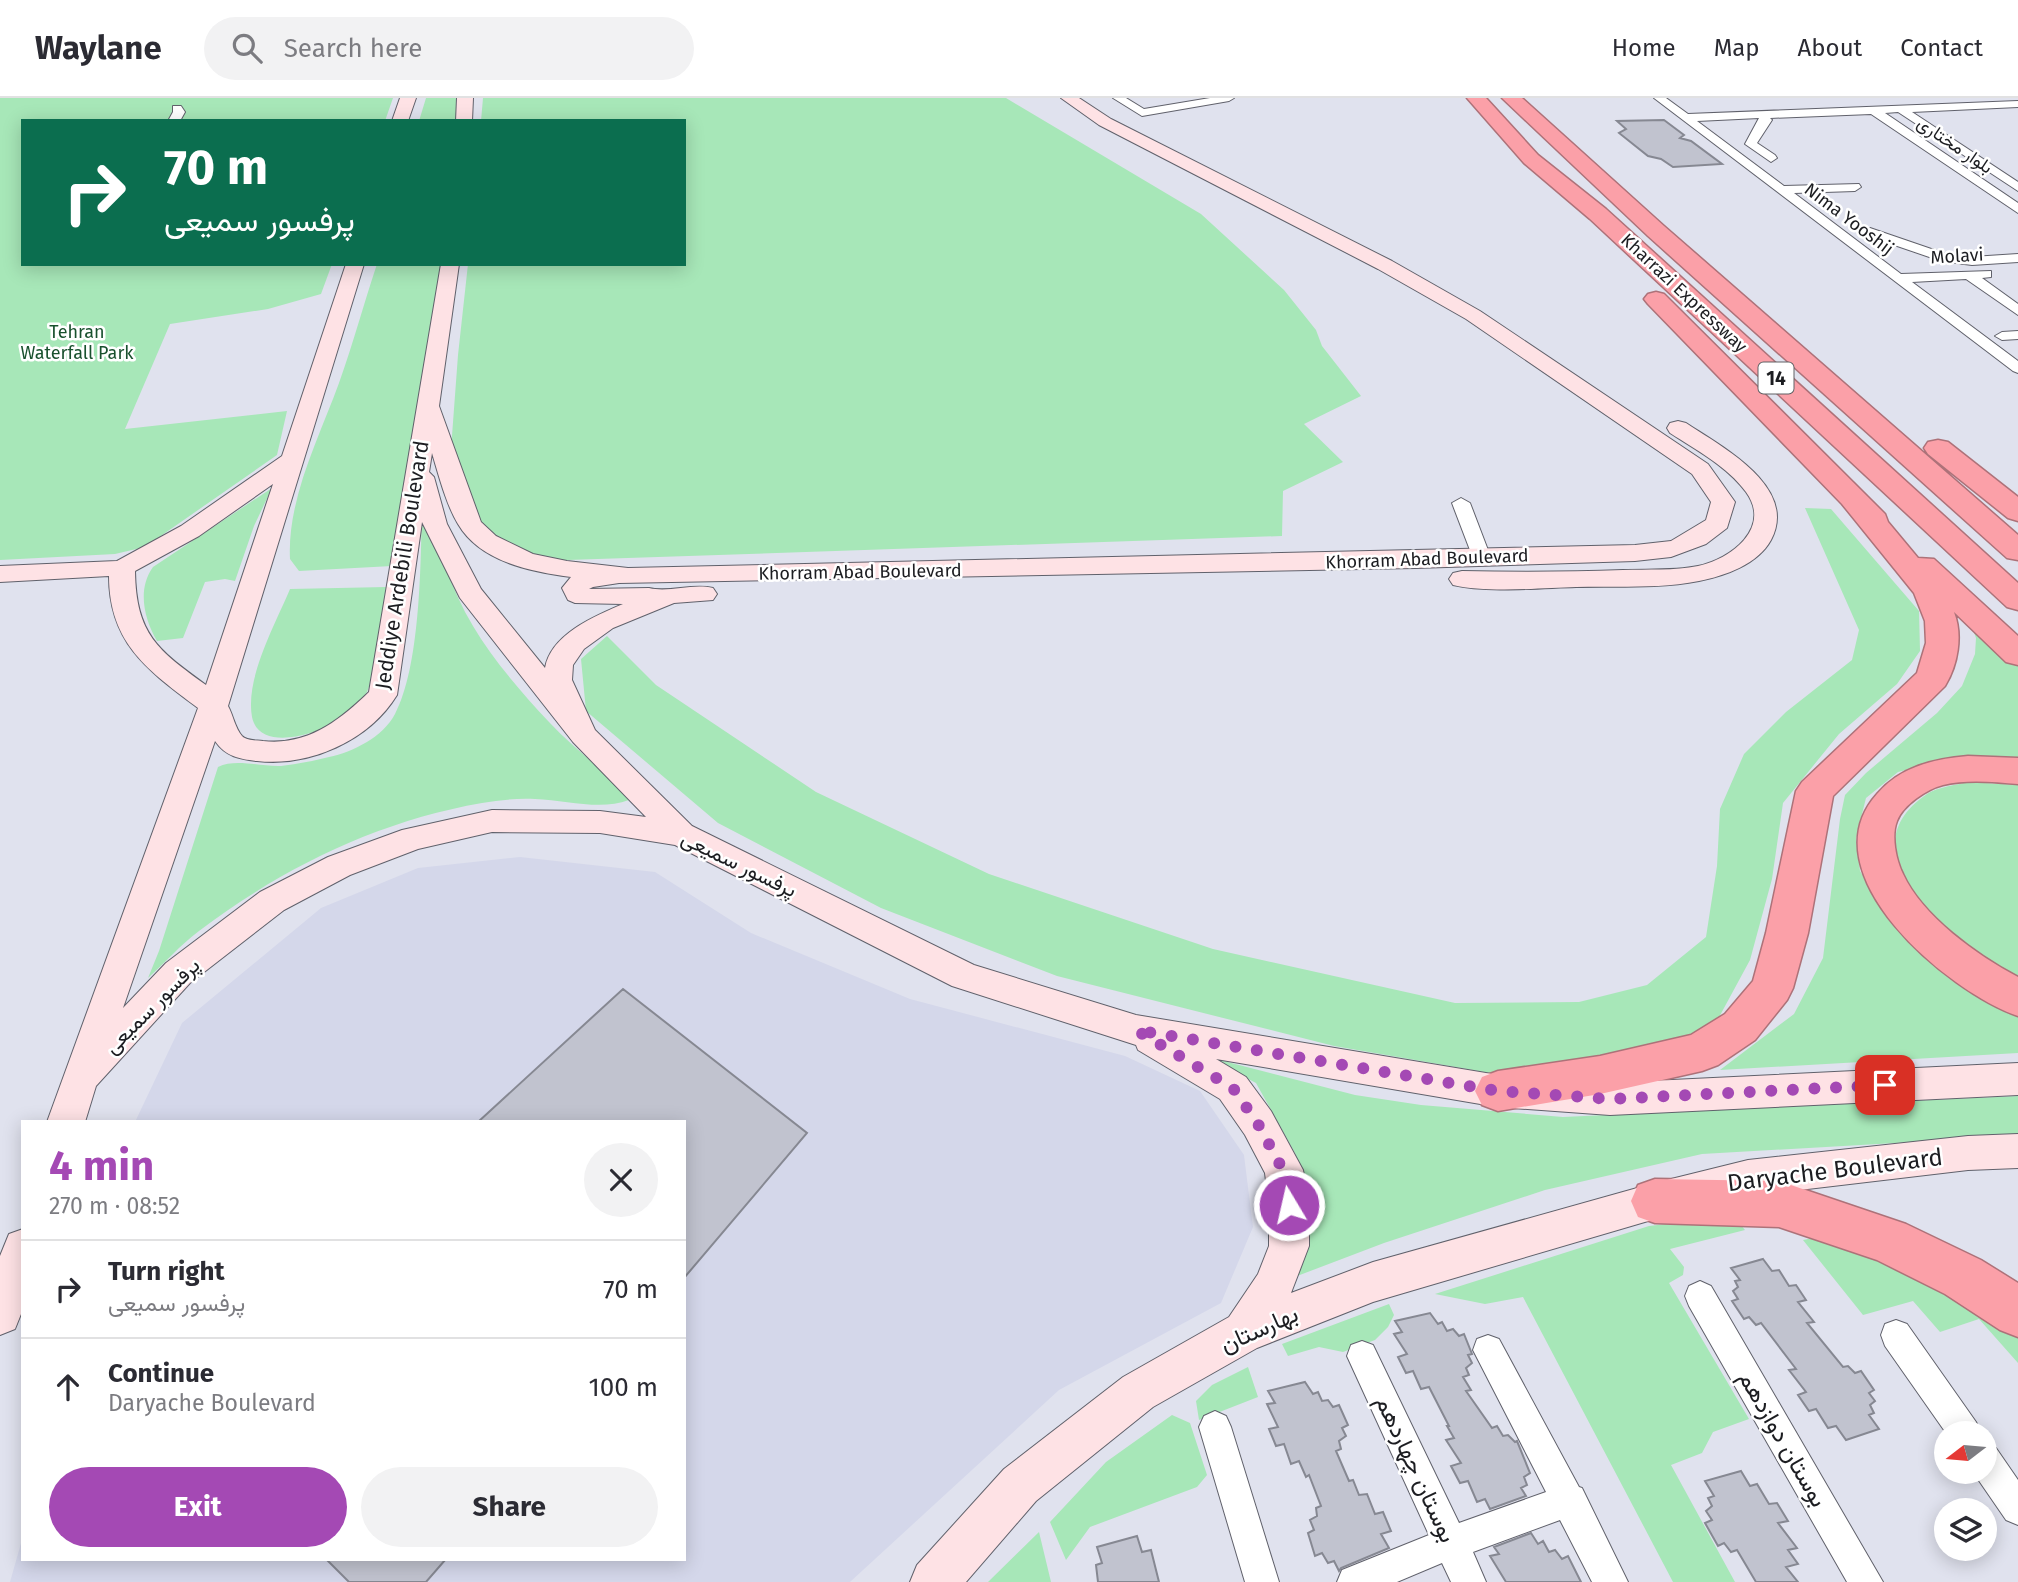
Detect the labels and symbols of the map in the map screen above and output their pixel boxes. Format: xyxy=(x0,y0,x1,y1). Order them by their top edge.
street label: بلوار مختاری xyxy=(1913,112,1997,178)
street label: Nima Yooshij xyxy=(1800,178,1898,260)
street label: Kharrazi Expressway xyxy=(1616,229,1752,357)
street label: Molavi xyxy=(1930,244,1984,268)
park label: Tehran Waterfall Park xyxy=(20,321,134,364)
road number: 14 xyxy=(1758,362,1794,394)
street label: Jeddiye Ardebili Boulevard xyxy=(369,439,435,691)
street label: Khorram Abad Boulevard xyxy=(1325,544,1529,574)
street label: Khorram Abad Boulevard xyxy=(758,559,962,585)
street label: پرفسور سمیعی xyxy=(677,825,801,904)
street label: پرفسور سمیعی xyxy=(99,953,206,1060)
pin xyxy=(1855,1055,1915,1115)
street label: Daryache Boulevard xyxy=(1726,1143,1944,1197)
position arrow xyxy=(1252,1168,1326,1242)
street label: بهارستان xyxy=(1216,1299,1303,1359)
street label: بوستان دوازدهم xyxy=(1731,1366,1833,1513)
street label: بوستان چهاردهم xyxy=(1368,1391,1462,1548)
north arrow xyxy=(1934,1421,1997,1484)

